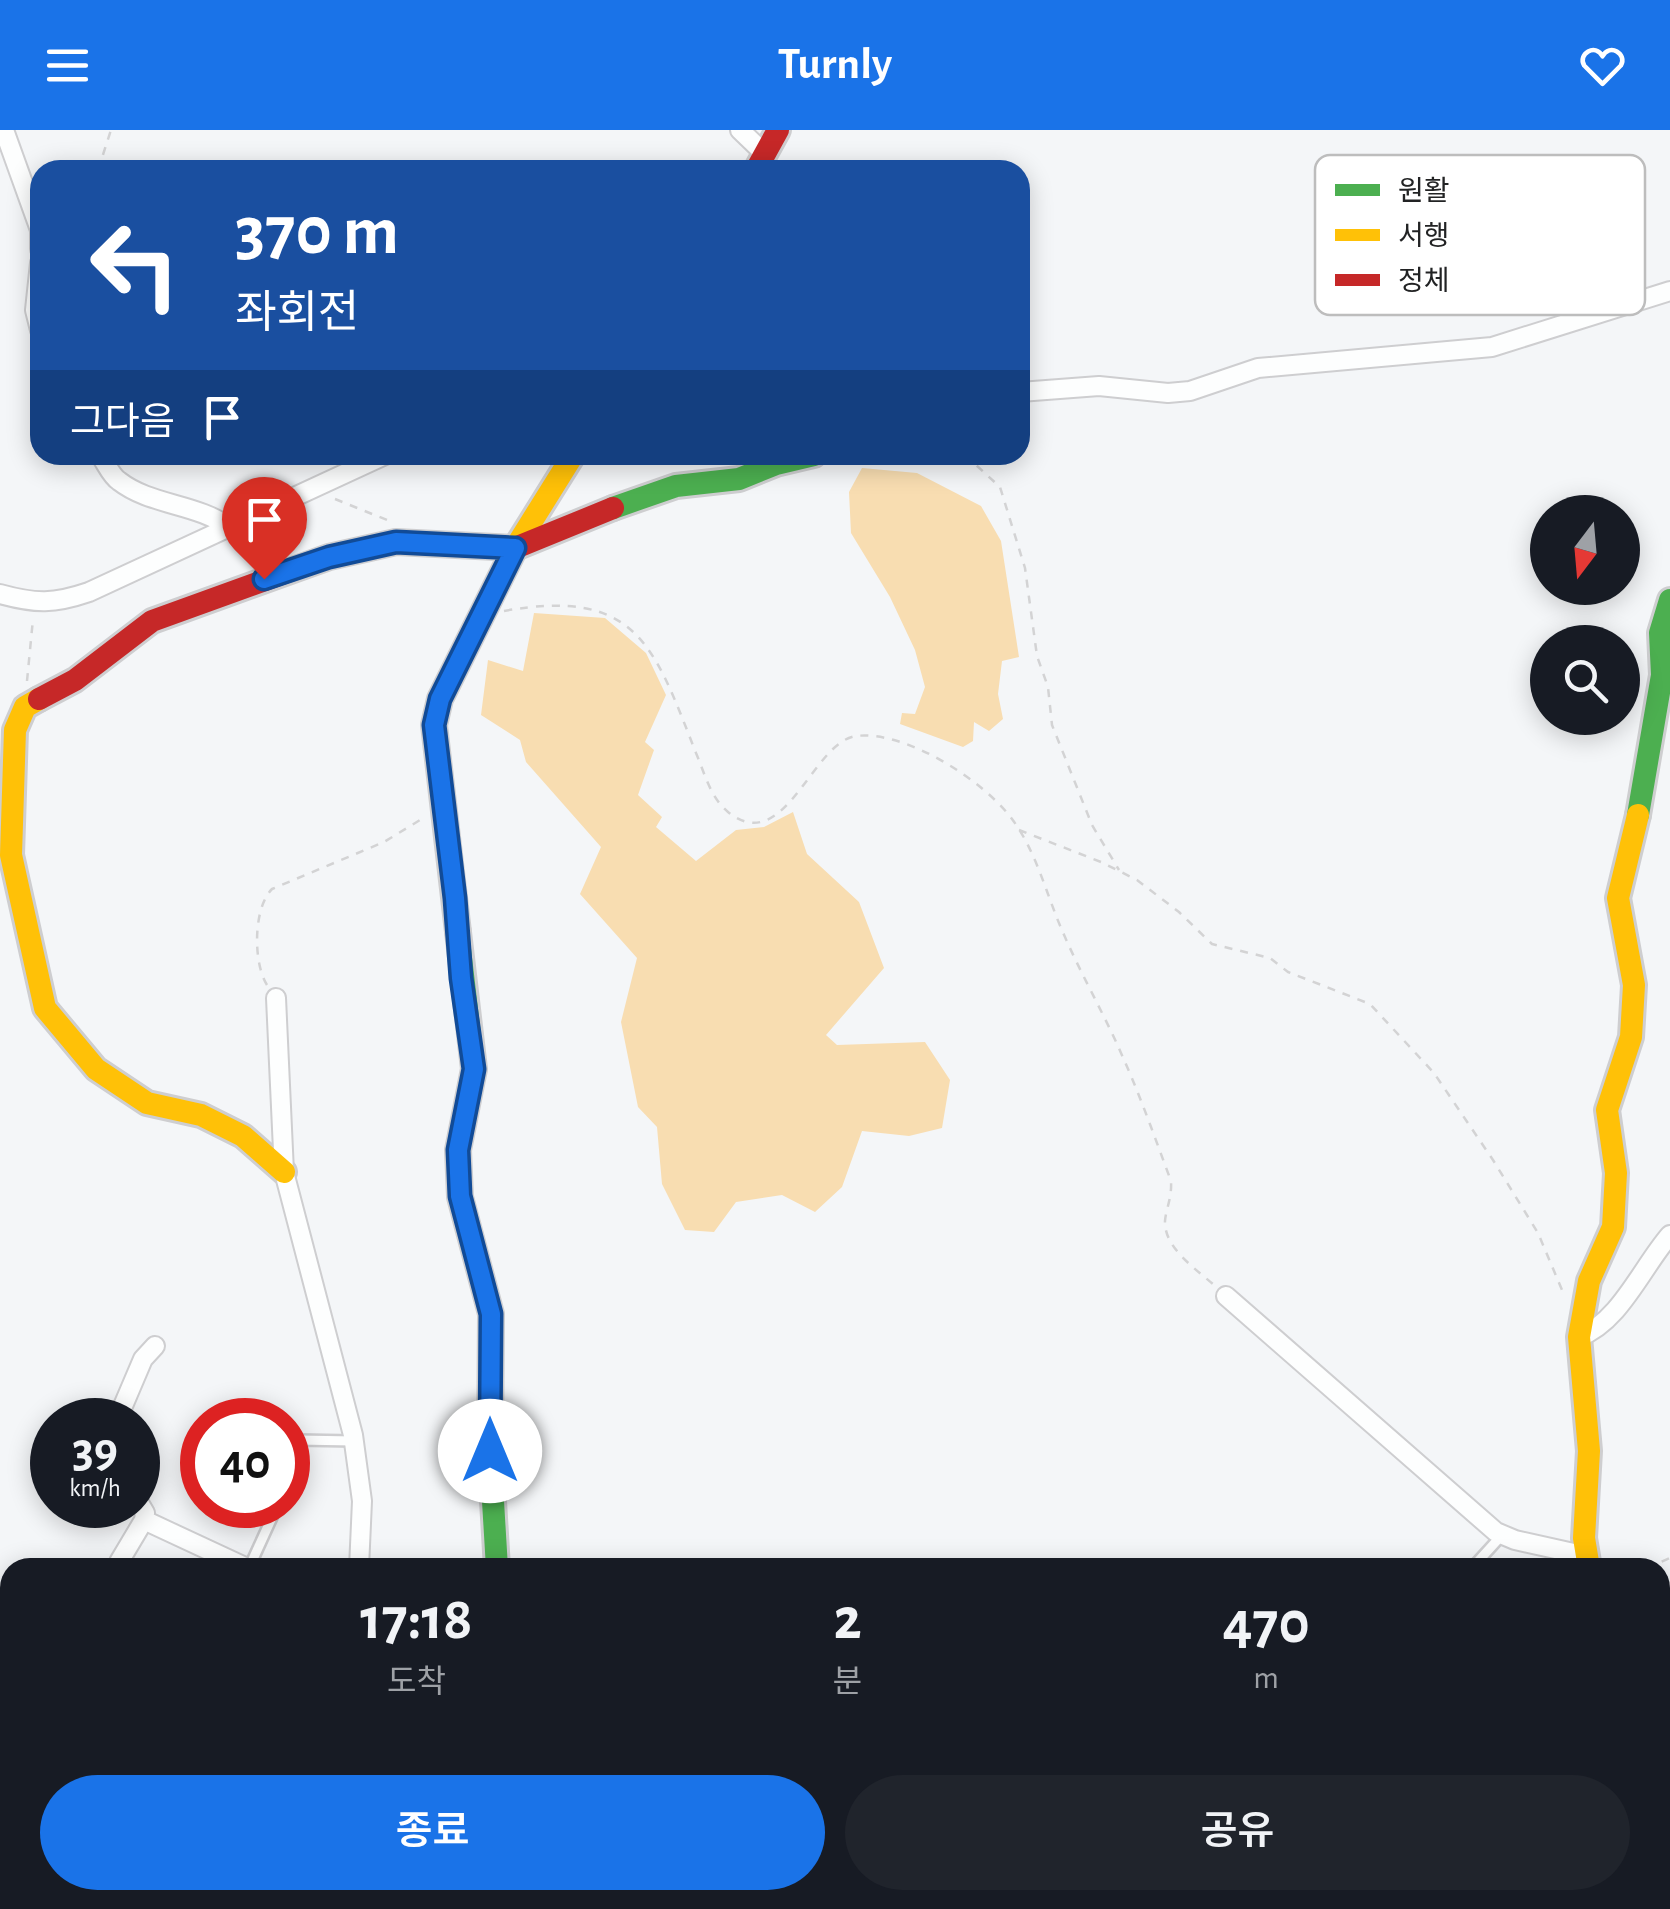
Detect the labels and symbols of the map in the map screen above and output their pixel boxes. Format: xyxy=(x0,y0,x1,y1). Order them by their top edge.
legend xyxy=(1315,155,1645,315)
text: 원활 xyxy=(1398,176,1450,206)
text: 서행 xyxy=(1398,221,1450,251)
text: 정체 xyxy=(1398,266,1450,296)
pin xyxy=(222,477,307,580)
north arrow xyxy=(1530,495,1640,605)
speed limit sign: 40 xyxy=(180,1398,310,1528)
position arrow xyxy=(438,1399,542,1503)

